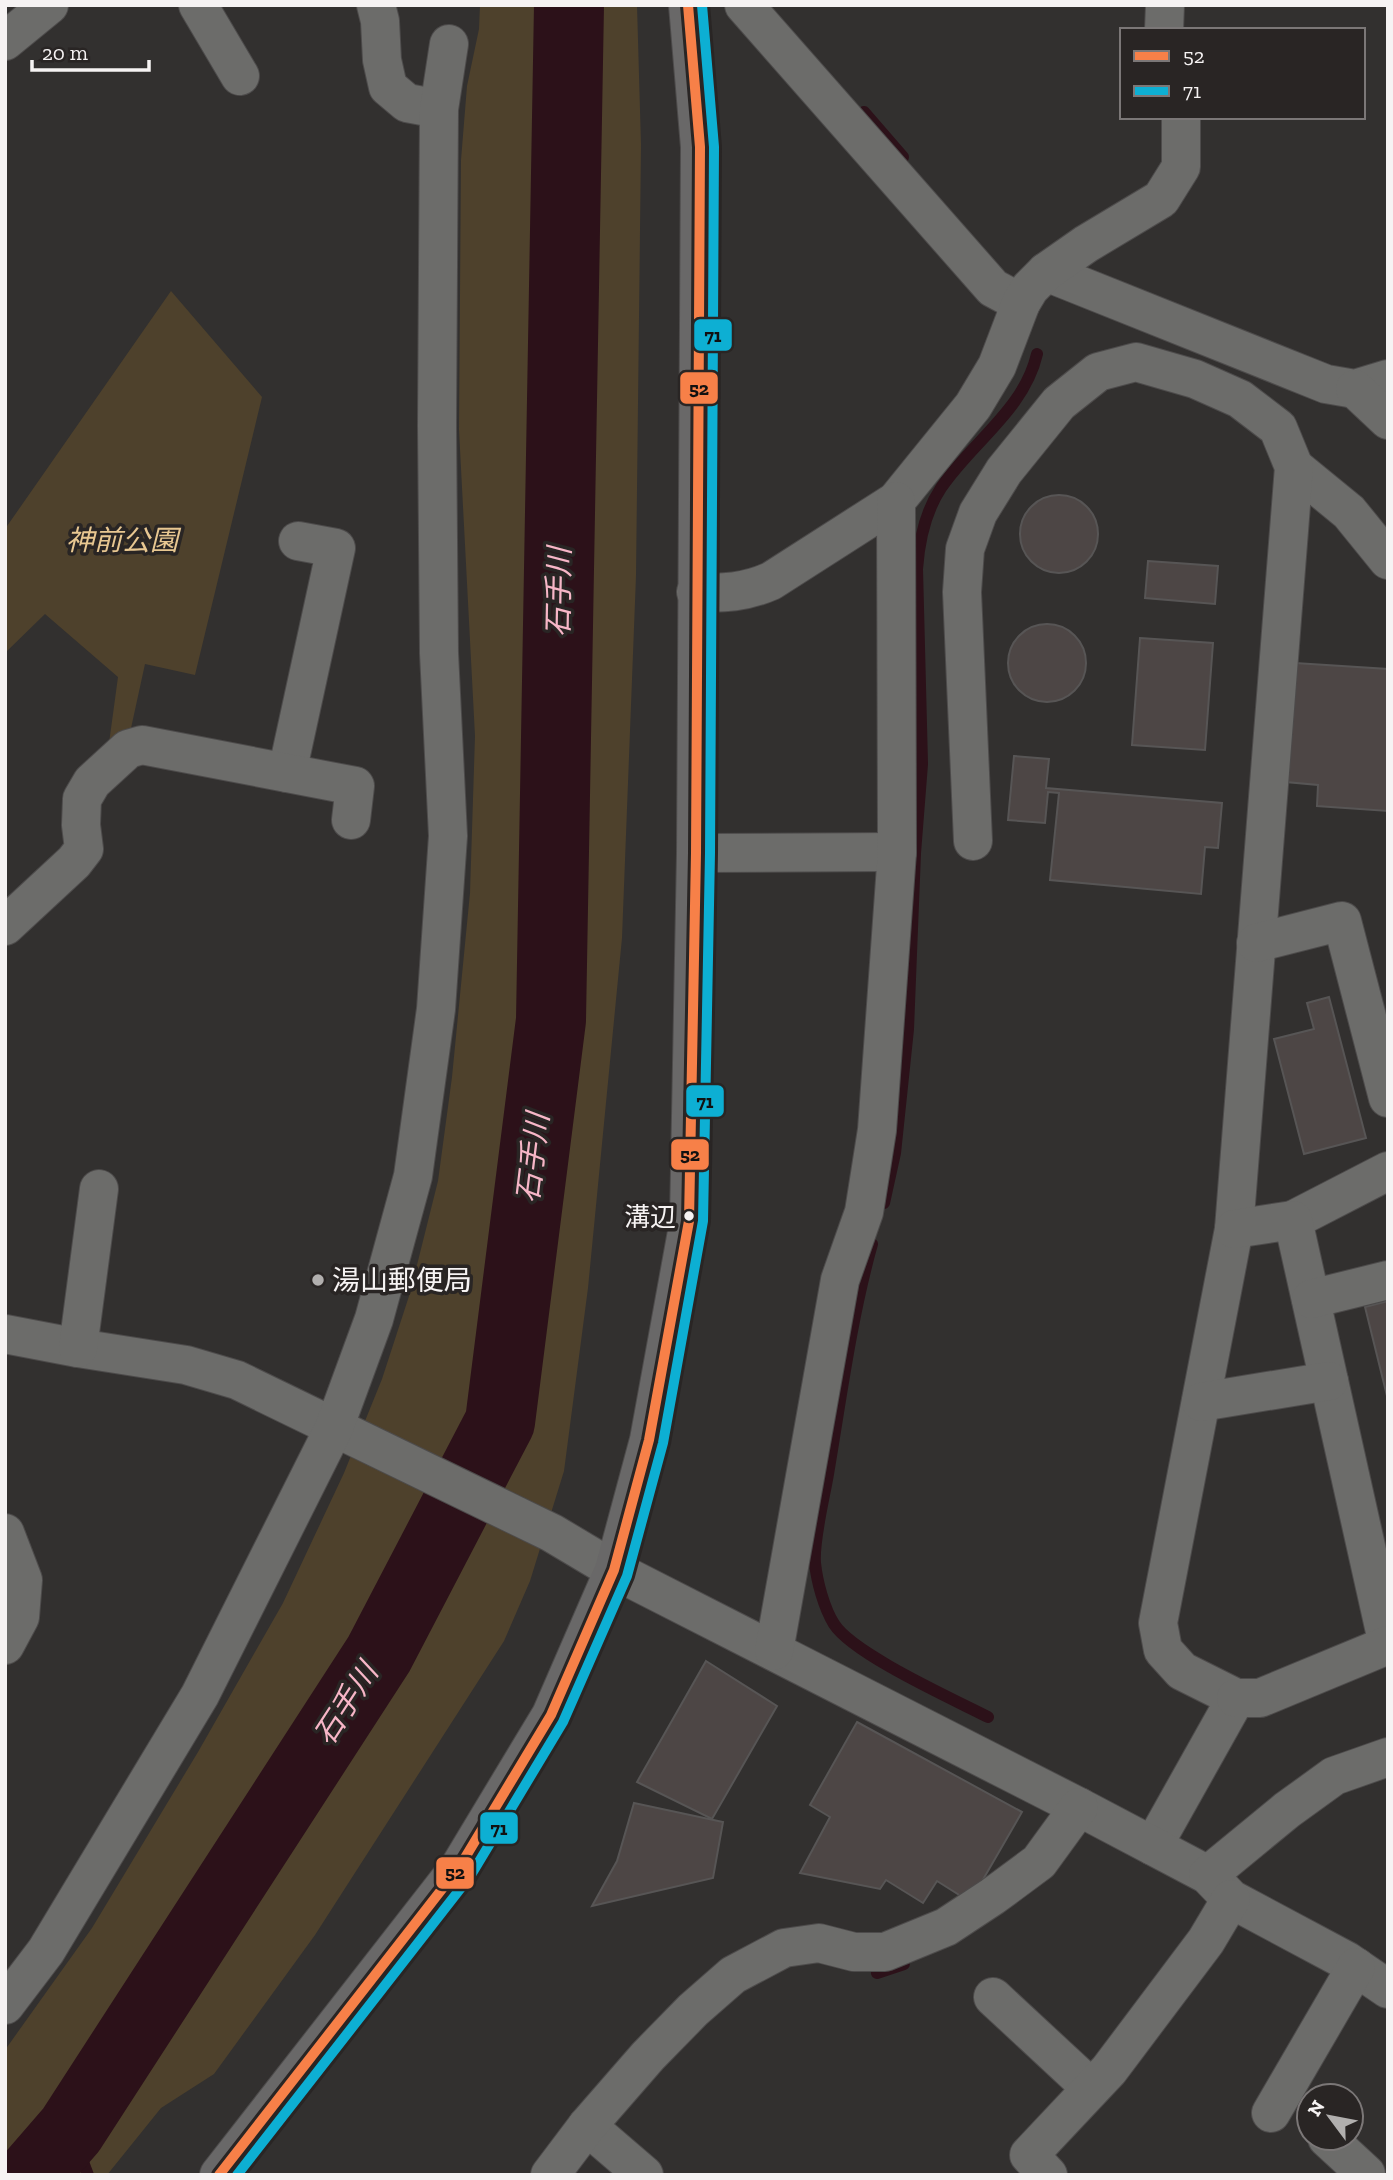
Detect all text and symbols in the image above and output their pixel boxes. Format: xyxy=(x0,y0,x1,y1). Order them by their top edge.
scale bar xyxy=(32,28,149,72)
legend xyxy=(1120,28,1365,119)
text: 20 m xyxy=(42,40,88,65)
text: 52 xyxy=(1183,43,1205,68)
text: 71 xyxy=(1183,78,1201,103)
line badge: 71 xyxy=(693,318,733,352)
text: 71 xyxy=(704,324,722,347)
line badge: 52 xyxy=(679,371,719,405)
text: 52 xyxy=(689,377,709,400)
park label: 神前公園 xyxy=(66,524,182,557)
water label: 石手川 xyxy=(540,544,578,637)
line badge: 71 xyxy=(685,1084,725,1118)
text: 71 xyxy=(696,1090,714,1113)
water label: 石手川 xyxy=(510,1108,557,1205)
line badge: 52 xyxy=(670,1138,710,1171)
text: 52 xyxy=(680,1143,700,1166)
place label: 溝辺 xyxy=(624,1201,676,1233)
marker: 溝辺 xyxy=(682,1209,696,1223)
place label: 湯山郵便局 xyxy=(332,1264,472,1297)
marker: 湯山郵便局 xyxy=(310,1272,326,1288)
water label: 石手川 xyxy=(306,1654,387,1752)
line badge: 71 xyxy=(479,1811,519,1845)
text: 71 xyxy=(490,1817,508,1840)
line badge: 52 xyxy=(435,1856,475,1890)
text: 52 xyxy=(445,1861,465,1884)
north arrow xyxy=(1295,2082,1365,2152)
text: N xyxy=(1302,2096,1330,2120)

